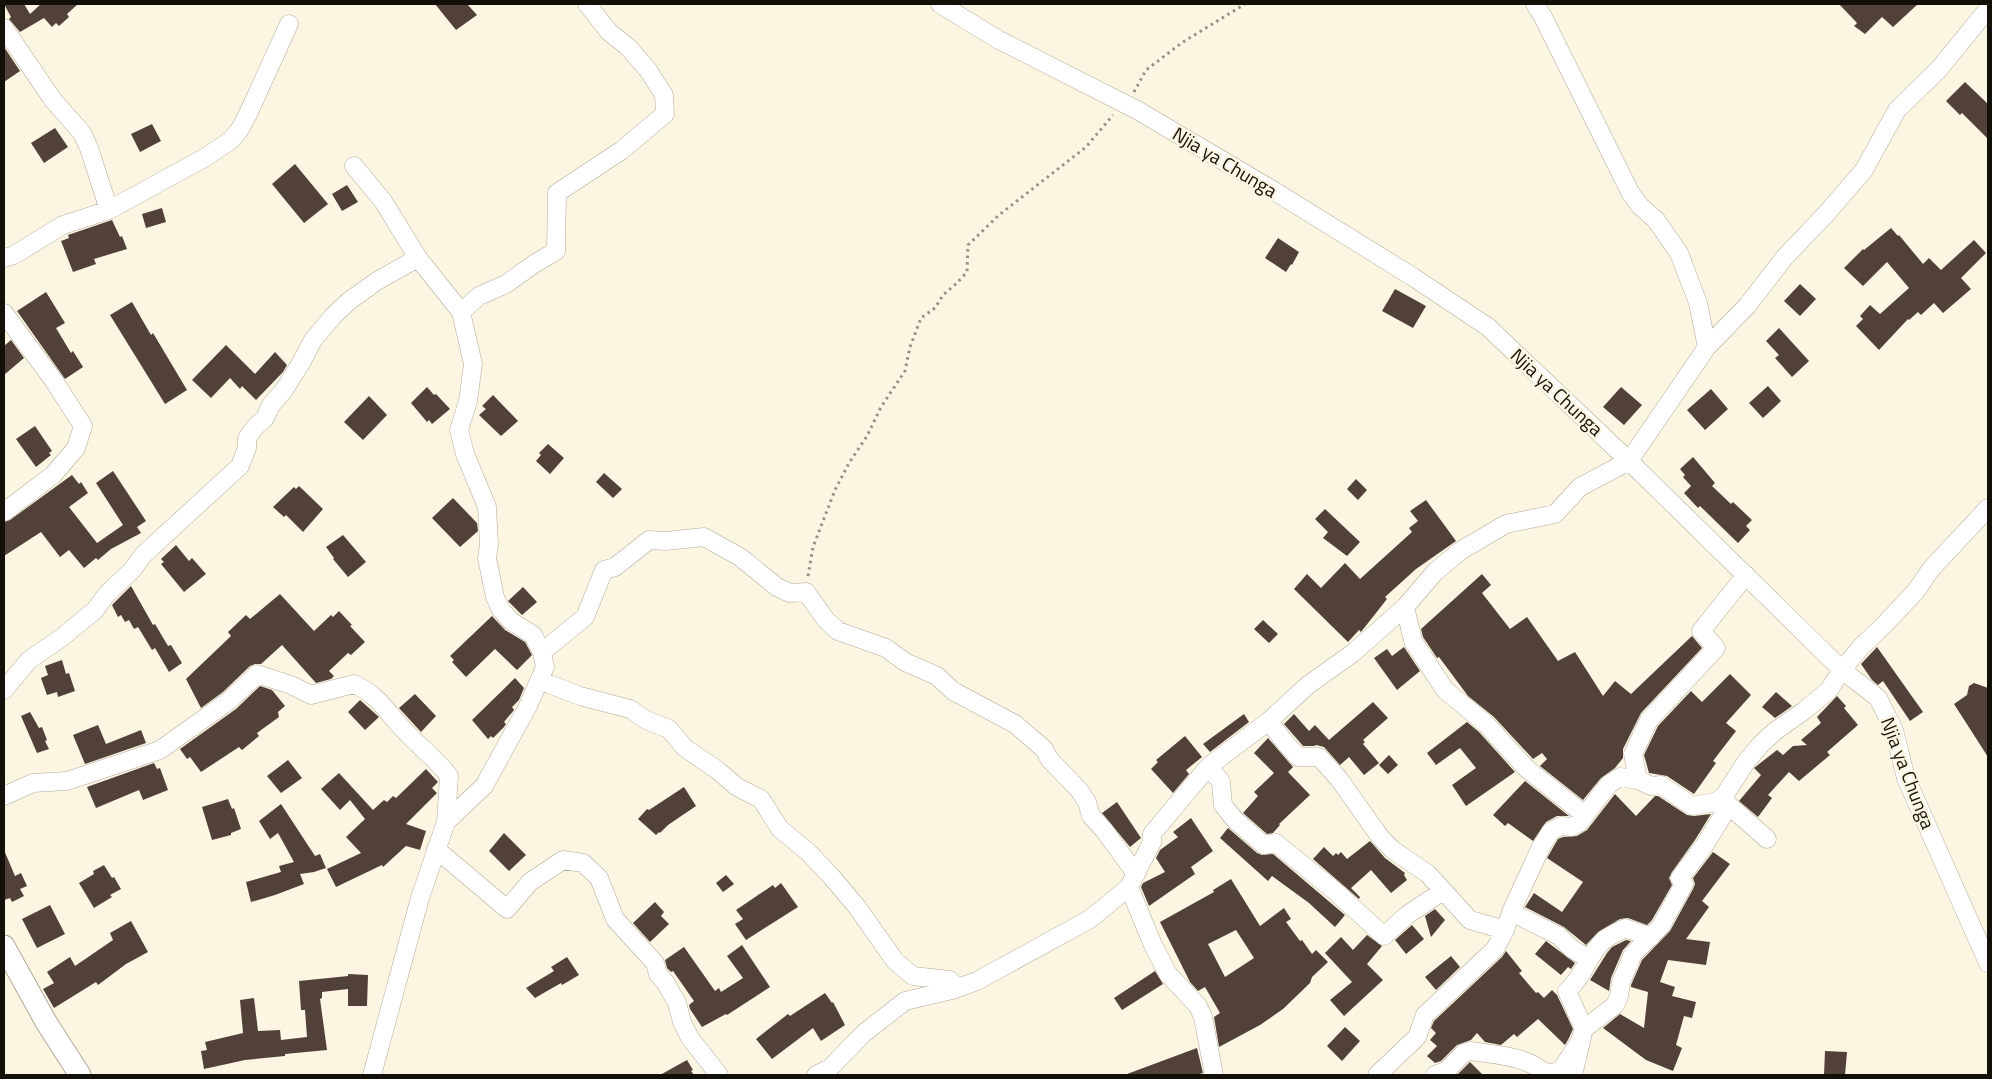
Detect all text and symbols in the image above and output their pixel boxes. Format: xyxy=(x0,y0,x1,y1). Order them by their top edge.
street label: Njia ya Chunga xyxy=(1167,119,1284,205)
street label: Njia ya Chunga xyxy=(1504,341,1611,443)
street label: Njia ya Chunga xyxy=(1874,713,1943,833)

